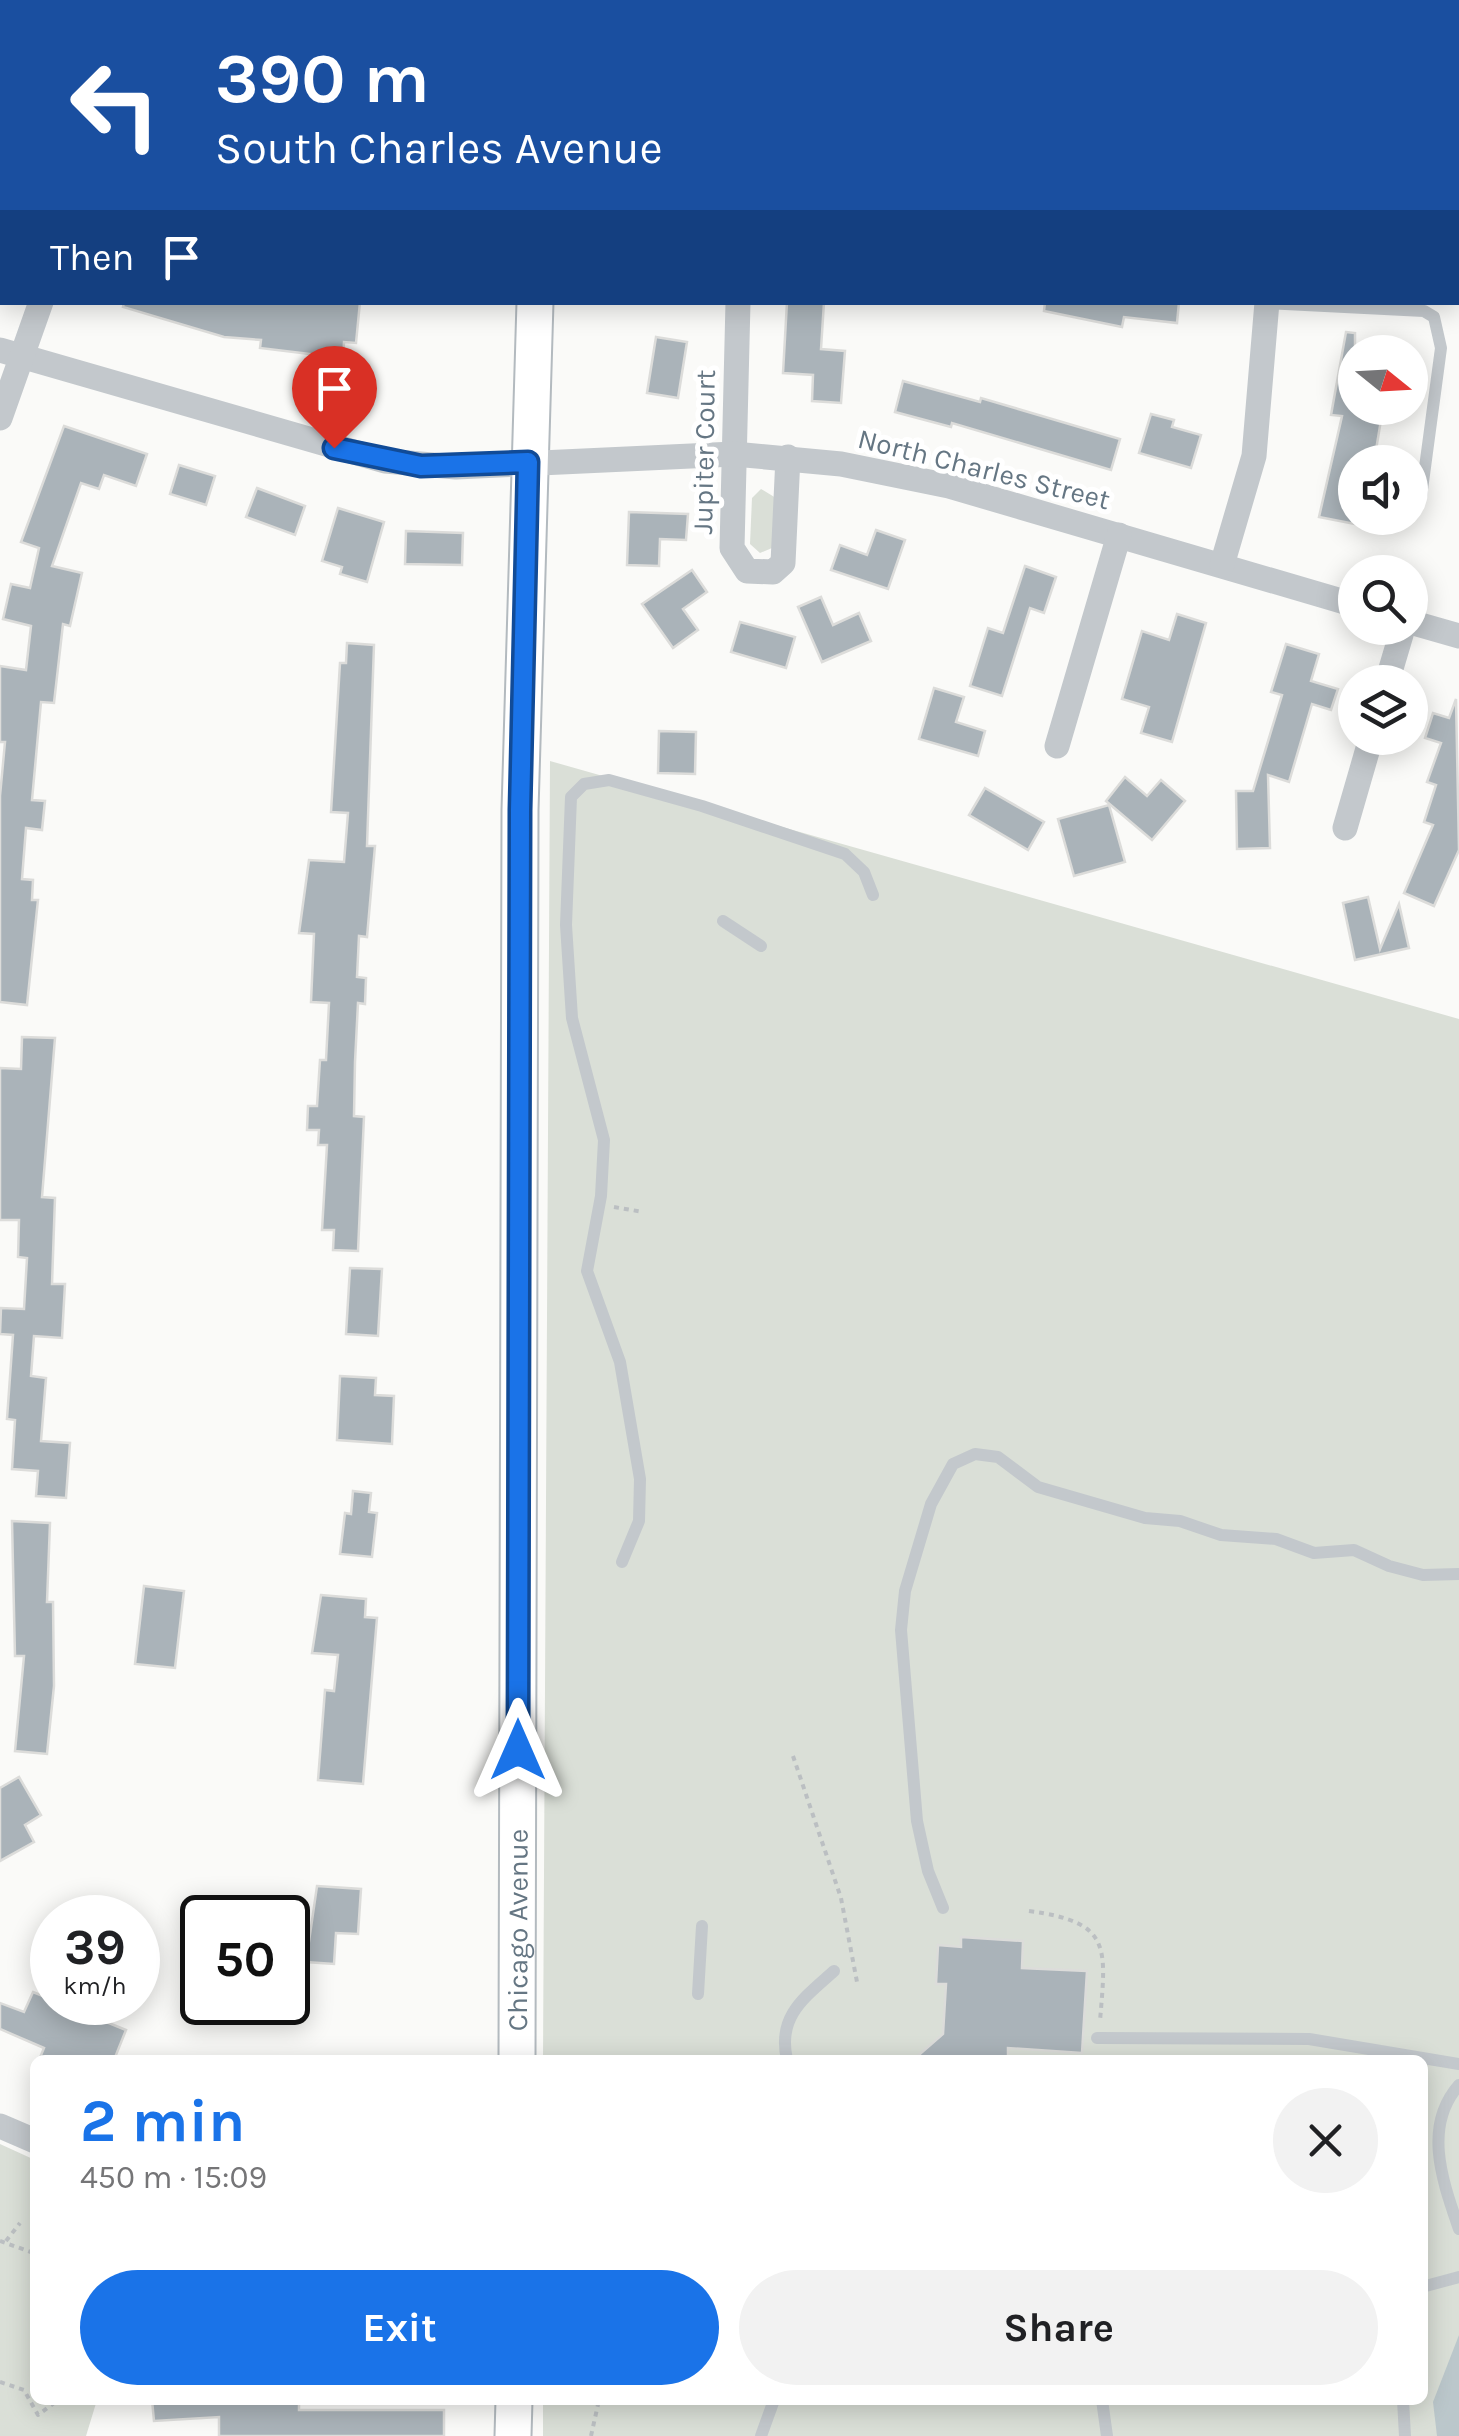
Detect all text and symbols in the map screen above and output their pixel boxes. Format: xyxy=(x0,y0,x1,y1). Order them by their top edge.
text: 390 m xyxy=(215,38,430,120)
icon: left xyxy=(50,40,180,170)
text: South Charles Avenue xyxy=(215,122,663,174)
icon: arrive xyxy=(154,230,209,285)
text: Then xyxy=(50,235,134,280)
north arrow xyxy=(1338,335,1428,425)
map controls xyxy=(1338,335,1428,755)
pin xyxy=(292,346,377,449)
icon: arrive xyxy=(307,361,362,416)
street label: Jupiter Court xyxy=(686,369,722,535)
street label: North Charles Street xyxy=(854,422,1114,516)
button: sound xyxy=(1338,445,1428,535)
button: search xyxy=(1338,555,1428,645)
button: layers xyxy=(1338,665,1428,755)
position arrow xyxy=(466,1698,570,1802)
street label: Chicago Avenue xyxy=(501,1829,534,2031)
speed limit sign: 50 xyxy=(180,1895,310,2025)
text: 39 xyxy=(64,1918,126,1977)
text: km/h xyxy=(63,1971,127,2000)
text: 2 min xyxy=(80,2086,245,2156)
button: close xyxy=(1273,2088,1378,2193)
text: 450 m · 15:09 xyxy=(80,2159,267,2196)
button: Exit xyxy=(80,2270,719,2385)
button: Share xyxy=(739,2270,1378,2385)

